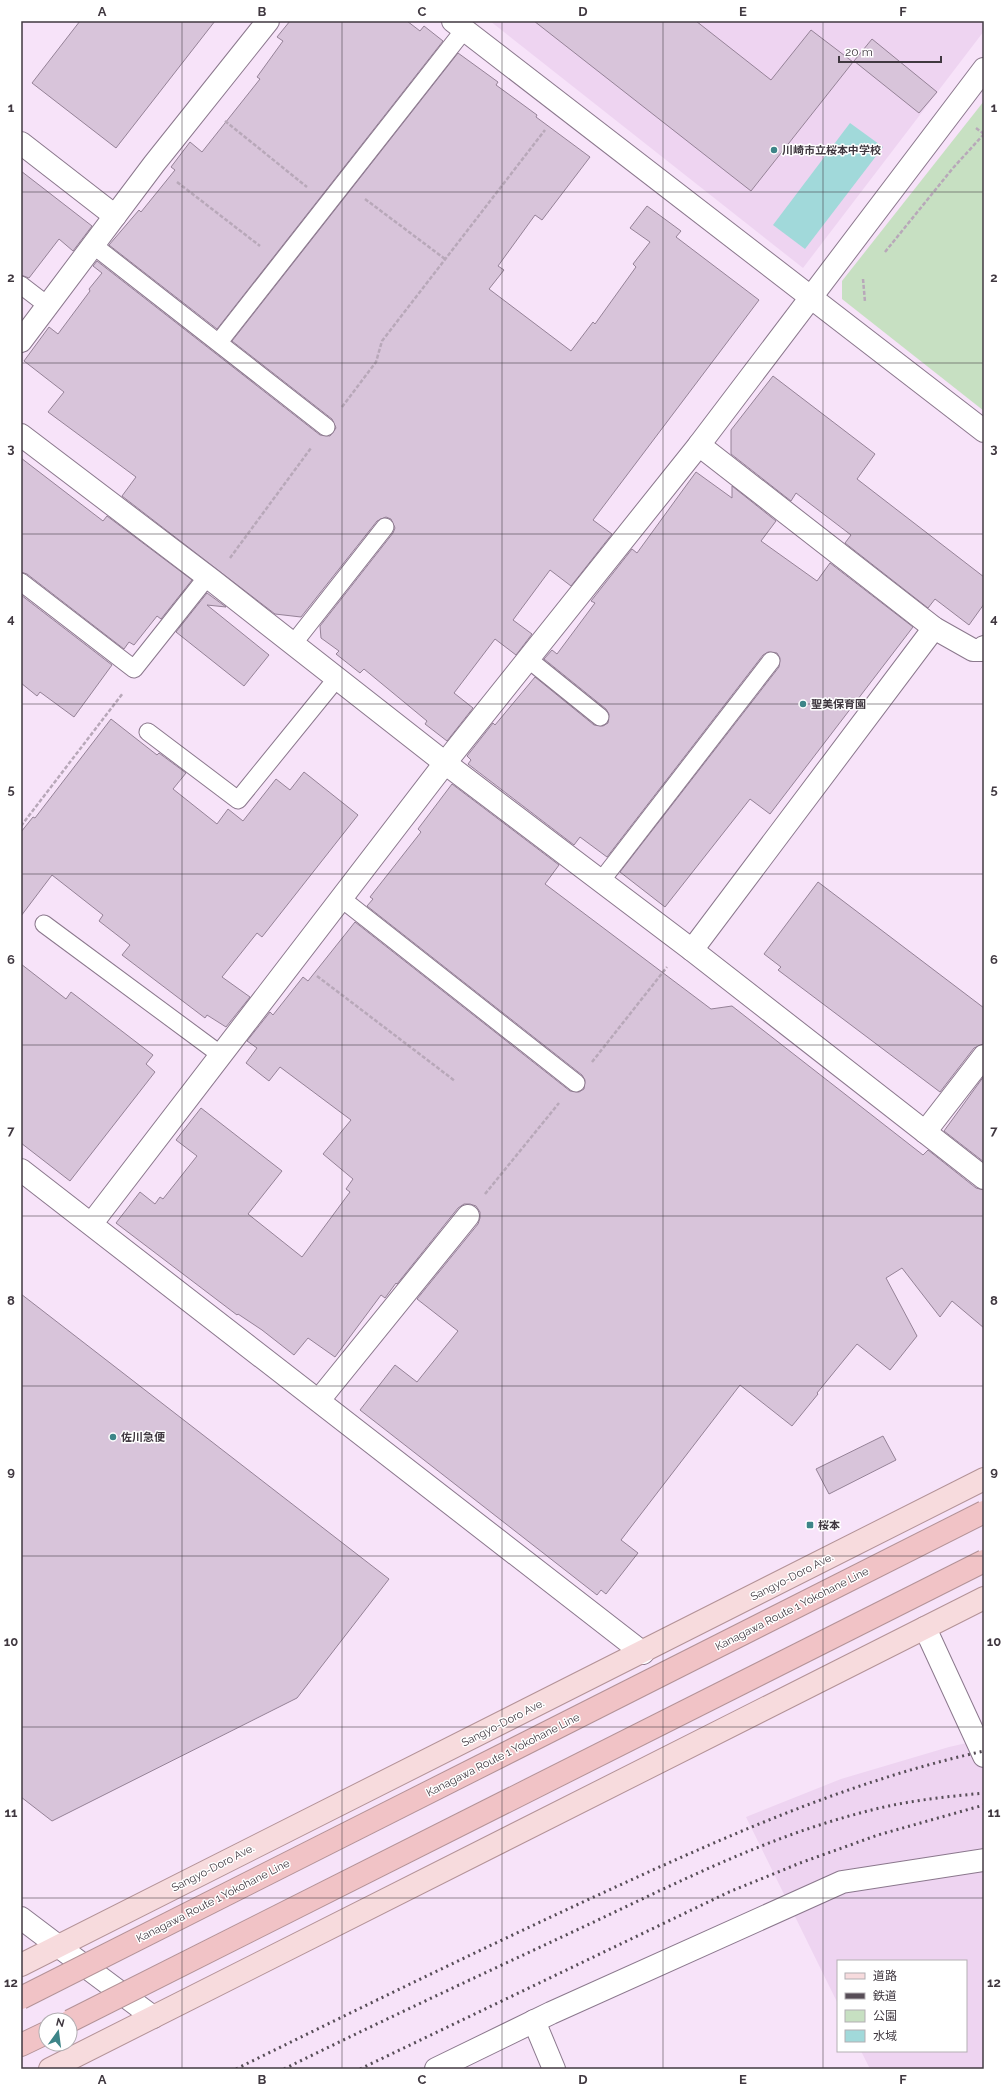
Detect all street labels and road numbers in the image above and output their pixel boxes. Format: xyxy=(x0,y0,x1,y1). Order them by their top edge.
street label: Sangyo-Doro Ave. xyxy=(748,1551,836,1603)
street label: Kanagawa Route 1 Yokohane Line xyxy=(713,1564,871,1653)
street label: Sangyo-Doro Ave. xyxy=(459,1697,547,1749)
street label: Kanagawa Route 1 Yokohane Line xyxy=(424,1710,582,1799)
street label: Sangyo-Doro Ave. xyxy=(169,1842,257,1894)
street label: Kanagawa Route 1 Yokohane Line xyxy=(134,1856,292,1945)

